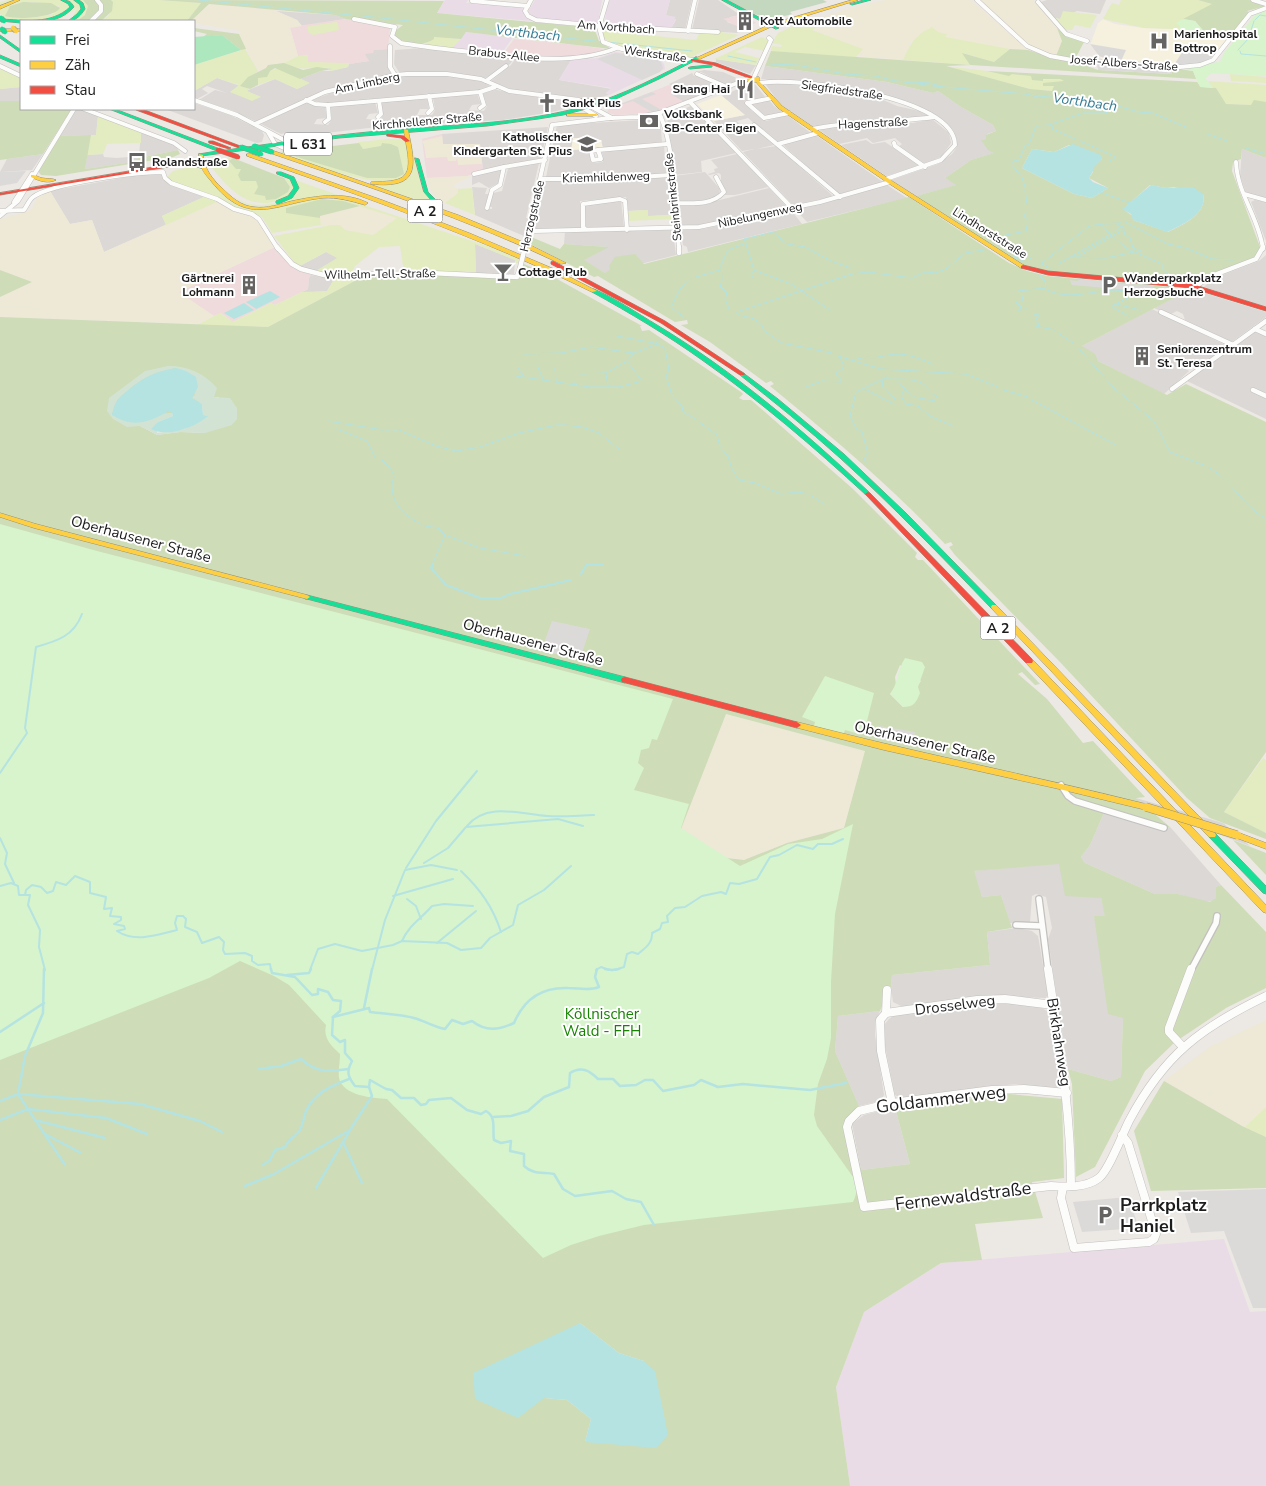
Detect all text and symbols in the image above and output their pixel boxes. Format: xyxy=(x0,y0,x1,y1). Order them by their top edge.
building icon: Kott Automobile xyxy=(734,10,756,32)
place label: Kott Automobile xyxy=(760,13,853,29)
street label: Am Vorthbach xyxy=(577,16,655,38)
legend xyxy=(20,20,195,110)
water label: Vorthbach xyxy=(495,20,561,46)
place label: Marienhospital Bottrop xyxy=(1174,26,1257,56)
text: Frei xyxy=(65,30,90,50)
hospital icon: Marienhospital Bottrop xyxy=(1148,30,1170,52)
street label: Brabus-Allee xyxy=(468,42,540,66)
street label: Werkstraße xyxy=(623,42,687,66)
street label: Josef-Albers-Straße xyxy=(1069,51,1178,75)
text: Zäh xyxy=(65,55,90,75)
street label: Am Limberg xyxy=(333,68,401,98)
street label: Siegfriedstraße xyxy=(800,76,884,104)
restaurant icon: Shang Hai xyxy=(734,78,756,100)
text: Stau xyxy=(65,80,96,100)
place label: Shang Hai xyxy=(672,81,730,97)
water label: Vorthbach xyxy=(1052,88,1118,116)
church icon: Sankt Pius xyxy=(536,92,558,114)
place label: Sankt Pius xyxy=(562,95,621,111)
place label: Volksbank SB-Center Eigen xyxy=(663,106,756,136)
street label: Kirchhellener Straße xyxy=(372,108,482,134)
bank icon: Volksbank SB-Center Eigen xyxy=(638,110,660,132)
street label: Hagenstraße xyxy=(838,113,908,133)
place label: Katholischer Kindergarten St. Pius xyxy=(453,129,572,159)
road number: L 631 xyxy=(284,132,332,156)
school or university icon: Katholischer Kindergarten St. Pius xyxy=(576,133,598,155)
bus stop icon: Rolandstraße xyxy=(126,151,148,173)
street label: Steinbrinkstraße xyxy=(660,152,686,242)
place label: Rolandstraße xyxy=(152,154,228,170)
street label: Kriemhildenweg xyxy=(562,167,650,187)
street label: Herzogstraße xyxy=(516,179,548,253)
street label: Nibelungenweg xyxy=(716,198,804,232)
road number: A 2 xyxy=(408,200,442,222)
street label: Lindhorststraße xyxy=(950,204,1030,262)
bar icon: Cottage Pub xyxy=(492,261,514,283)
place label: Cottage Pub xyxy=(518,264,587,280)
street label: Wilhelm-Tell-Straße xyxy=(324,265,436,283)
place label: Gärtnerei Lohmann xyxy=(181,270,234,300)
place label: Wanderparkplatz Herzogsbuche xyxy=(1124,270,1222,300)
building icon: Gärtnerei Lohmann xyxy=(238,274,260,296)
parking icon: Wanderparkplatz Herzogsbuche xyxy=(1098,274,1120,296)
place label: Seniorenzentrum St. Teresa xyxy=(1157,341,1252,371)
building icon: Seniorenzentrum St. Teresa xyxy=(1131,345,1153,367)
street label: Oberhausener Straße xyxy=(69,511,213,567)
street label: Oberhausener Straße xyxy=(461,614,605,670)
road number: A 2 xyxy=(980,616,1016,640)
street label: Oberhausener Straße xyxy=(852,716,998,768)
street label: Drosselweg xyxy=(914,990,996,1020)
street label: Birkhahnweg xyxy=(1042,996,1076,1088)
park label: Köllnischer Wald - FFH xyxy=(563,1004,641,1041)
street label: Goldammerweg xyxy=(875,1079,1007,1119)
street label: Fernewaldstraße xyxy=(894,1176,1032,1216)
place label: Parrkplatz Haniel xyxy=(1120,1193,1207,1238)
parking icon: Parrkplatz Haniel xyxy=(1094,1204,1116,1226)

